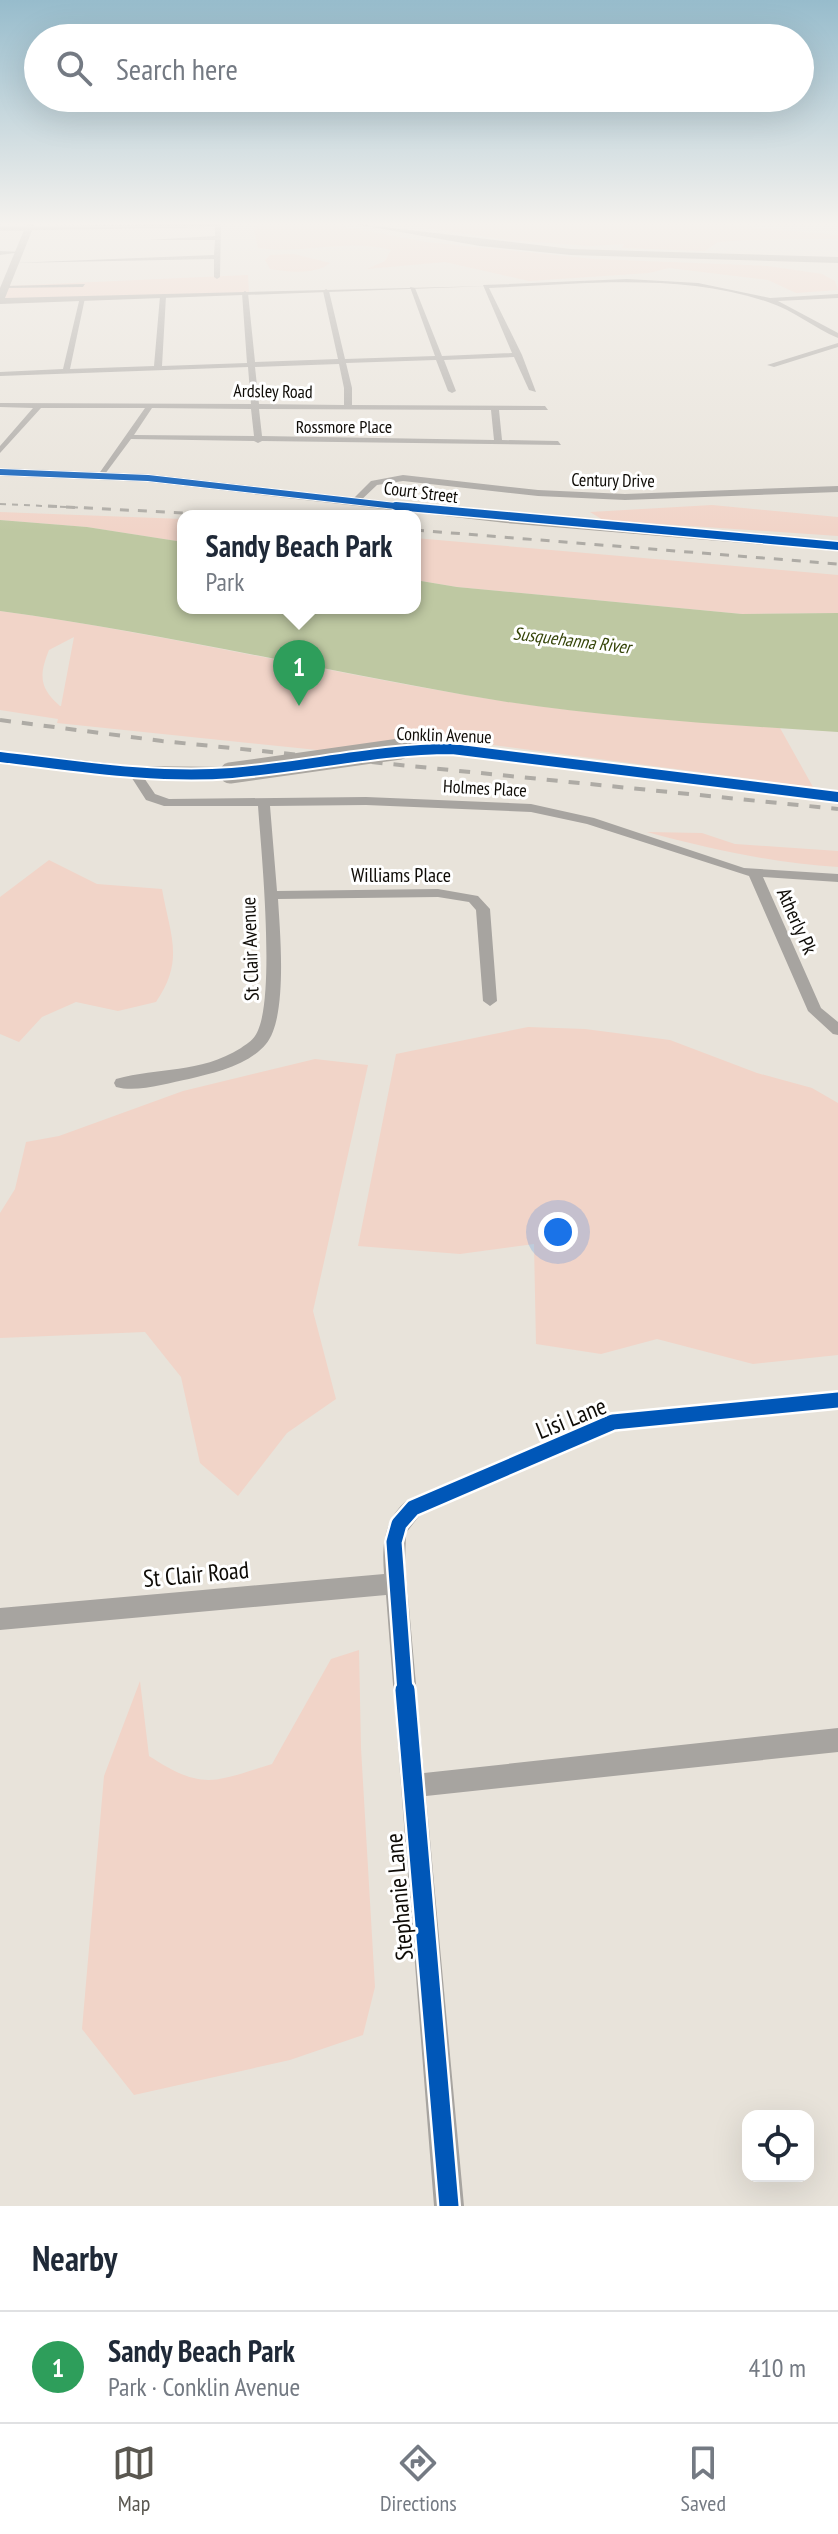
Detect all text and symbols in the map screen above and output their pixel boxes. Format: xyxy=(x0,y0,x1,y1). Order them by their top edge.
search box xyxy=(24,24,814,112)
icon: search xyxy=(52,46,96,90)
text: Search here xyxy=(116,49,238,88)
street label: Ardsley Road xyxy=(233,379,313,403)
street label: Rossmore Place xyxy=(296,415,392,438)
street label: Century Drive xyxy=(571,468,655,492)
street label: Court Street xyxy=(383,476,460,508)
popup xyxy=(177,510,421,614)
text: Sandy Beach Park xyxy=(206,526,392,565)
text: Park xyxy=(206,565,244,598)
water label: Susquehanna River xyxy=(512,621,635,659)
pin: 1 xyxy=(273,640,325,706)
street label: Conklin Avenue xyxy=(396,722,492,748)
street label: Holmes Place xyxy=(443,774,527,802)
street label: Williams Place xyxy=(351,862,451,888)
street label: Atherly Pk xyxy=(771,884,823,958)
street label: St Clair Avenue xyxy=(235,896,265,1002)
your location xyxy=(538,1212,578,1252)
street label: Lisi Lane xyxy=(531,1390,611,1446)
street label: St Clair Road xyxy=(142,1554,250,1594)
street label: Stephanie Lane xyxy=(378,1832,420,1962)
map controls xyxy=(742,2110,814,2182)
button: locate xyxy=(742,2110,814,2182)
text: Nearby xyxy=(32,2236,117,2280)
text: Sandy Beach Park xyxy=(108,2331,295,2370)
text: 1 xyxy=(52,2351,64,2384)
text: 410 m xyxy=(748,2351,806,2384)
text: Park · Conklin Avenue xyxy=(108,2370,300,2403)
tab: Map xyxy=(112,2441,156,2517)
tab: Directions xyxy=(380,2441,457,2517)
tab: Saved xyxy=(681,2441,726,2517)

